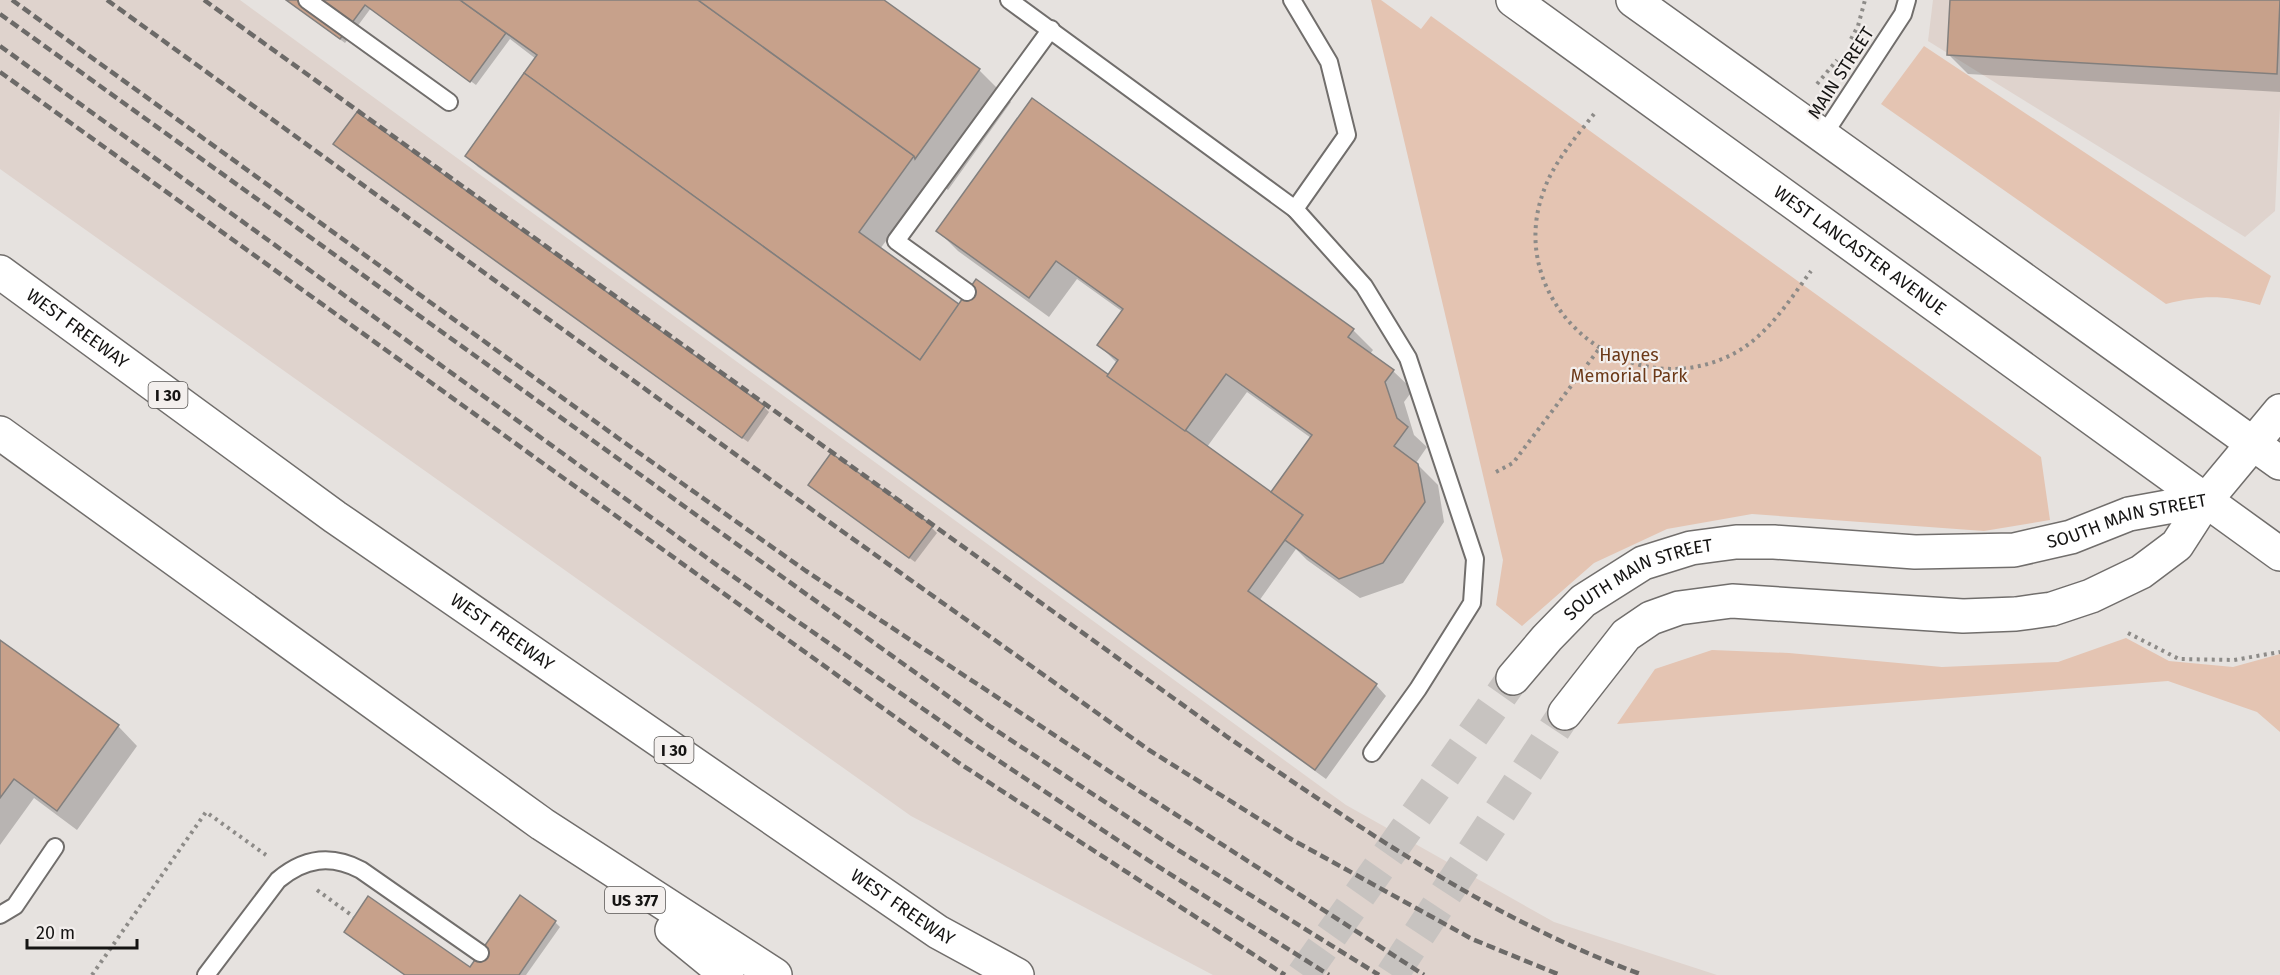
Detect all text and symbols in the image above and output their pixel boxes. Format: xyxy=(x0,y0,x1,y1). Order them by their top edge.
street label: MAIN STREET xyxy=(1803,22,1879,123)
street label: WEST LANCASTER AVENUE xyxy=(1769,181,1950,320)
street label: WEST FREEWAY xyxy=(22,284,133,373)
park label: Haynes Memorial Park xyxy=(1571,344,1688,387)
road number: I 30 xyxy=(148,382,188,408)
street label: SOUTH MAIN STREET xyxy=(2045,489,2209,553)
street label: SOUTH MAIN STREET xyxy=(1559,534,1714,625)
street label: WEST FREEWAY xyxy=(446,589,558,676)
road number: I 30 xyxy=(654,737,694,763)
street label: WEST FREEWAY xyxy=(846,864,959,950)
road number: US 377 xyxy=(605,887,665,913)
scale bar xyxy=(27,912,136,950)
text: 20 m xyxy=(36,922,75,944)

